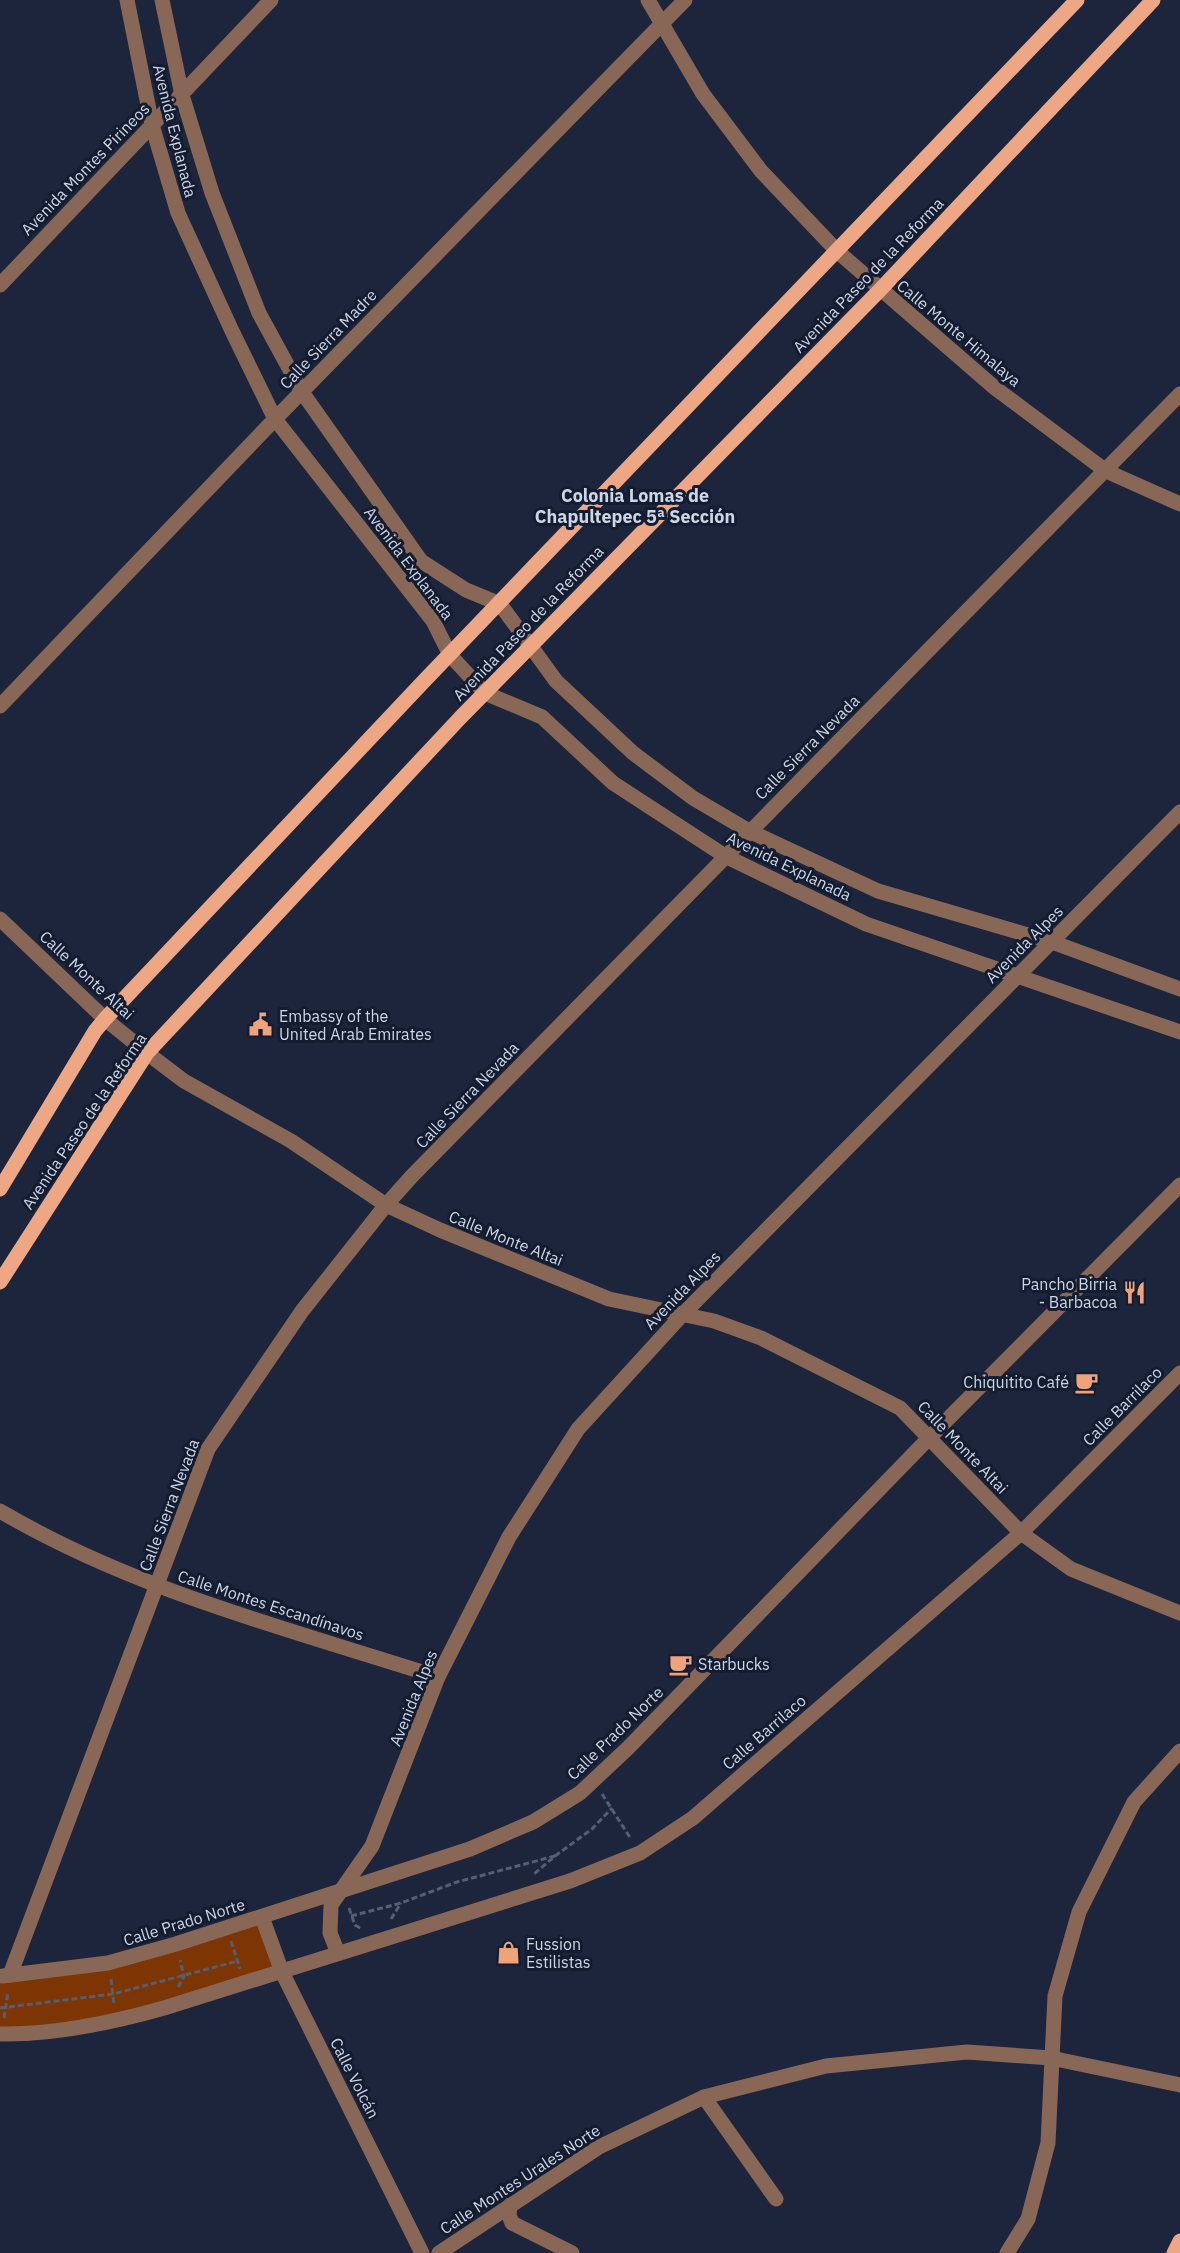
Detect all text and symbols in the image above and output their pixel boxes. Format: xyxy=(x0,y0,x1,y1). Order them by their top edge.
street label: Avenida Explanada xyxy=(149,62,201,200)
street label: Avenida Montes Pirineos xyxy=(17,99,153,239)
street label: Avenida Paseo de la Reforma xyxy=(788,193,948,357)
street label: Calle Monte Himalaya xyxy=(893,275,1025,391)
street label: Calle Sierra Madre xyxy=(275,285,381,393)
district label: Colonia Lomas de Chapultepec 5ª Sección xyxy=(535,484,735,528)
street label: Avenida Explanada xyxy=(360,503,458,624)
street label: Avenida Paseo de la Reforma xyxy=(448,541,608,705)
street label: Calle Sierra Nevada xyxy=(750,690,864,804)
street label: Avenida Explanada xyxy=(723,827,855,905)
street label: Avenida Alpes xyxy=(981,901,1067,987)
street label: Calle Monte Altai xyxy=(36,926,138,1024)
place label: Embassy of the United Arab Emirates xyxy=(279,1006,432,1044)
public building icon: Embassy of the United Arab Emirates xyxy=(248,1012,274,1038)
street label: Avenida Paseo de la Reforma xyxy=(17,1029,151,1213)
street label: Calle Sierra Nevada xyxy=(411,1037,523,1152)
street label: Calle Monte Altai xyxy=(446,1206,566,1270)
street label: Avenida Alpes xyxy=(640,1247,724,1333)
place label: Pancho Birria - Barbacoa xyxy=(1021,1274,1117,1312)
restaurant icon: Pancho Birria - Barbacoa xyxy=(1122,1280,1148,1306)
street label: Calle Barrilaco xyxy=(1078,1362,1166,1450)
cafe icon: Chiquitito Café xyxy=(1074,1369,1100,1395)
place label: Chiquitito Café xyxy=(963,1372,1069,1392)
street label: Calle Monte Altai xyxy=(914,1396,1012,1498)
street label: Calle Sierra Nevada xyxy=(135,1436,204,1574)
street label: Calle Montes Escandínavos xyxy=(175,1565,367,1645)
street label: Avenida Alpes xyxy=(385,1647,441,1749)
cafe icon: Starbucks xyxy=(667,1651,693,1677)
place label: Starbucks xyxy=(698,1654,770,1674)
street label: Calle Prado Norte xyxy=(563,1682,667,1784)
street label: Calle Barrilaco xyxy=(718,1690,810,1774)
street label: Calle Prado Norte xyxy=(121,1894,247,1950)
place label: Fussion Estilistas xyxy=(526,1934,591,1972)
shop icon: Fussion Estilistas xyxy=(495,1940,521,1966)
street label: Calle Volcán xyxy=(326,2034,384,2122)
street label: Calle Montes Urales Norte xyxy=(436,2120,604,2238)

